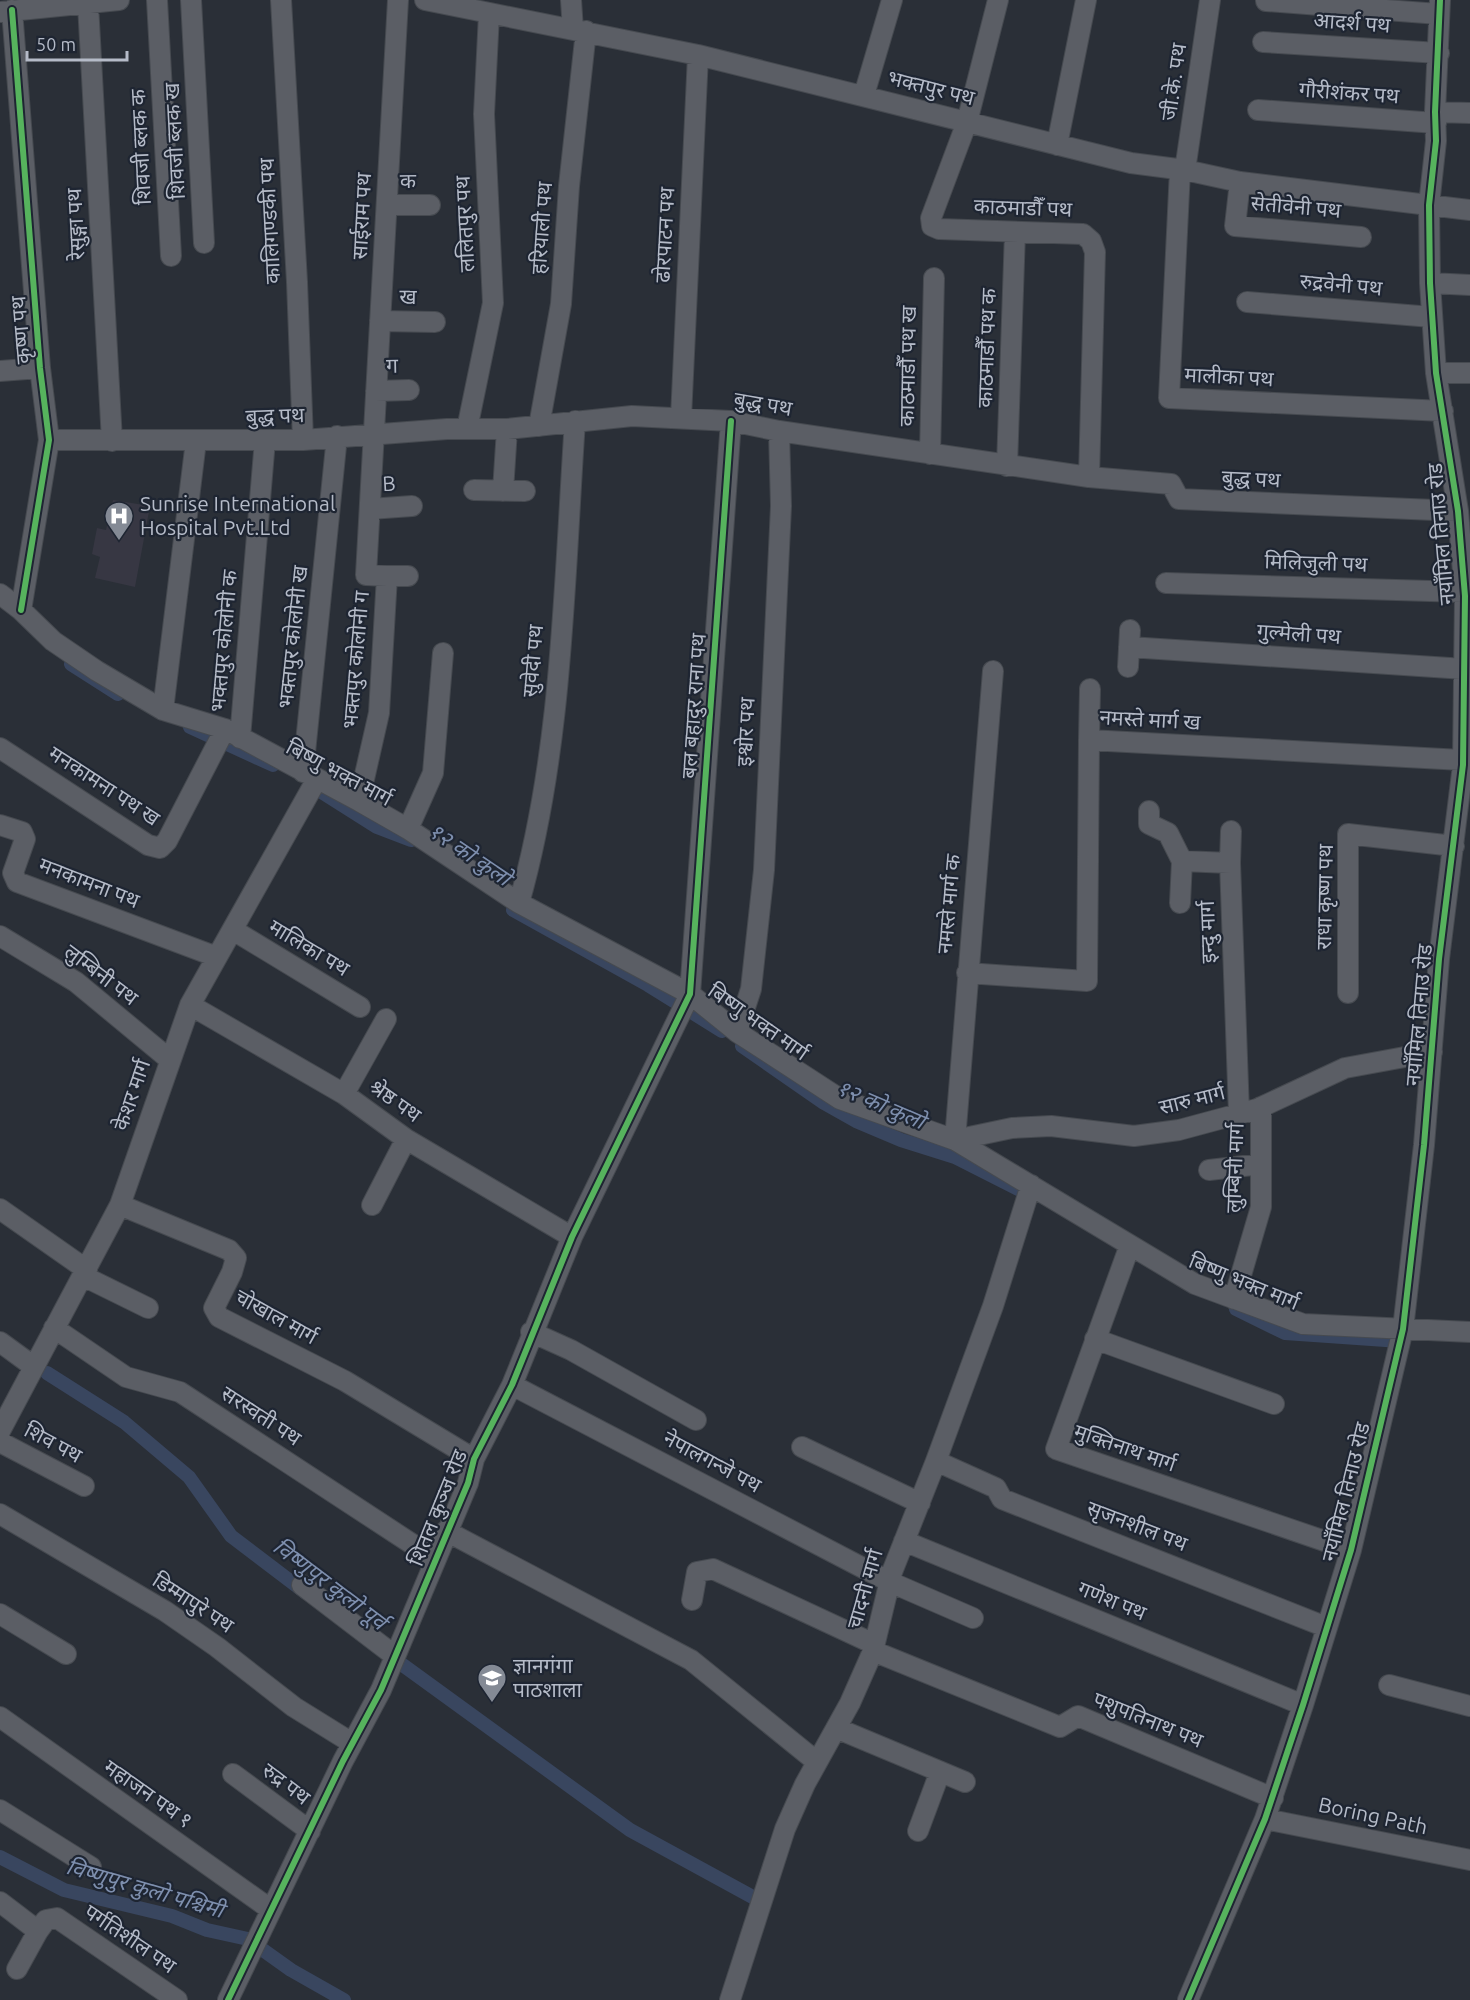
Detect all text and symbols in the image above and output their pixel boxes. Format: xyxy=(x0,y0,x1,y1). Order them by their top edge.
street label: आदर्श पथ xyxy=(1313,7,1392,37)
scale bar xyxy=(27,24,128,62)
text: 50 m xyxy=(36,34,76,54)
street label: जी.के. पथ xyxy=(1156,41,1190,122)
street label: भक्तपुर पथ xyxy=(885,65,978,111)
street label: गौरीशंकर पथ xyxy=(1298,77,1401,108)
street label: शिवजी ब्लक ख xyxy=(159,81,189,200)
street label: शिवजी ब्लक क xyxy=(125,88,155,206)
street label: कालिगण्डकी पथ xyxy=(254,157,284,285)
street label: क xyxy=(400,168,417,192)
street label: साईराम पथ xyxy=(347,171,375,260)
street label: ललितपुर पथ xyxy=(449,175,481,273)
street label: हरियाली पथ xyxy=(526,180,556,275)
street label: ढोरपाटन पथ xyxy=(650,186,679,283)
street label: रेसुङ्गा पथ xyxy=(61,187,91,261)
street label: सेतीवेनी पथ xyxy=(1250,190,1343,222)
street label: काठमाडौँ पथ xyxy=(973,193,1073,221)
street label: रुद्रवेनी पथ xyxy=(1299,268,1384,300)
street label: ख xyxy=(399,284,418,308)
street label: काठमाडौँ पथ क xyxy=(972,287,1000,408)
street label: कृष्ण पथ xyxy=(5,294,37,365)
street label: काठमाडौँ पथ ख xyxy=(894,305,920,426)
street label: ग xyxy=(386,353,399,377)
street label: मालीका पथ xyxy=(1184,362,1275,390)
street label: बुद्ध पथ xyxy=(732,386,795,422)
street label: बुद्ध पथ xyxy=(245,402,305,430)
street label: नयाँमिल तिनाउ रोड xyxy=(1422,461,1458,606)
street label: बुद्ध पथ xyxy=(1221,464,1282,494)
street label: B xyxy=(382,471,396,495)
place label: Sunrise International Hospital Pvt.Ltd xyxy=(140,491,335,539)
hospital icon: Sunrise International Hospital Pvt.Ltd xyxy=(103,500,135,542)
street label: मिलिजुली पथ xyxy=(1264,548,1369,578)
street label: भक्तपुर कोलोनी ख xyxy=(273,563,314,710)
street label: भक्तपुर कोलोनी क xyxy=(205,568,243,713)
street label: भक्तपुर कोलोनी ग xyxy=(337,589,375,730)
street label: गुल्मेली पथ xyxy=(1256,618,1342,650)
street label: सुवेदी पथ xyxy=(517,623,549,698)
street label: बल बहादुर राना पथ xyxy=(676,632,713,780)
street label: इश्वोर पथ xyxy=(731,696,759,767)
street label: नमस्ते मार्ग ख xyxy=(1099,704,1202,734)
street label: बिष्णु भक्त मार्ग xyxy=(281,734,398,812)
street label: मनकामना पथ ख xyxy=(45,740,165,830)
water label: १२ को कुलो xyxy=(424,817,519,894)
street label: राधा कृष्ण पथ xyxy=(1311,843,1339,950)
street label: मनकामना पथ xyxy=(36,852,143,912)
street label: नमस्ते मार्ग क xyxy=(932,852,964,955)
street label: इन्दु मार्ग xyxy=(1194,899,1223,964)
street label: मालिका पथ xyxy=(265,914,355,981)
street label: लुम्बिनी पथ xyxy=(59,939,144,1012)
street label: नयाँमिल तिनाउ रोड xyxy=(1400,942,1436,1087)
street label: बिष्णु भक्त मार्ग xyxy=(703,978,814,1067)
street label: केशर मार्ग xyxy=(108,1055,155,1133)
street label: श्रेष्ठ पथ xyxy=(365,1074,426,1127)
water label: १२ को कुलो xyxy=(833,1074,933,1137)
street label: सारु मार्ग xyxy=(1156,1079,1228,1119)
street label: लुम्बिनी मार्ग xyxy=(1220,1121,1250,1214)
street label: बिष्णु भक्त मार्ग xyxy=(1185,1248,1304,1316)
street label: चोखाल मार्ग xyxy=(231,1284,323,1349)
street label: सरस्वती पथ xyxy=(217,1381,306,1450)
street label: शिव पथ xyxy=(21,1417,87,1467)
street label: मुक्तिनाथ मार्ग xyxy=(1070,1418,1181,1478)
street label: नयाँमिल तिनाउ रोड xyxy=(1316,1419,1374,1564)
street label: नेपालगन्जे पथ xyxy=(660,1425,766,1497)
street label: शितल कुञ्ज रोड xyxy=(403,1445,473,1570)
street label: सृजनशील पथ xyxy=(1083,1495,1191,1557)
water label: विष्णुपुर कुलो पूर्व xyxy=(267,1533,396,1640)
street label: चादनी मार्ग xyxy=(841,1545,887,1631)
street label: डिम्मापुरे पथ xyxy=(147,1567,239,1639)
street label: गणेश पथ xyxy=(1075,1576,1151,1625)
place label: ज्ञानगंगा पाठशाला xyxy=(513,1653,583,1701)
school or university icon: ज्ञानगंगा पाठशाला xyxy=(476,1662,508,1704)
street label: पशुपतिनाथ पथ xyxy=(1089,1686,1207,1754)
street label: महाजन पथ १ xyxy=(100,1754,197,1832)
street label: रुद्र पथ xyxy=(258,1757,316,1809)
street label: Boring Path xyxy=(1316,1792,1430,1838)
water label: विष्णुपुर कुलो पश्चिमी xyxy=(63,1853,231,1925)
street label: पर्गतिशील पथ xyxy=(80,1899,181,1978)

